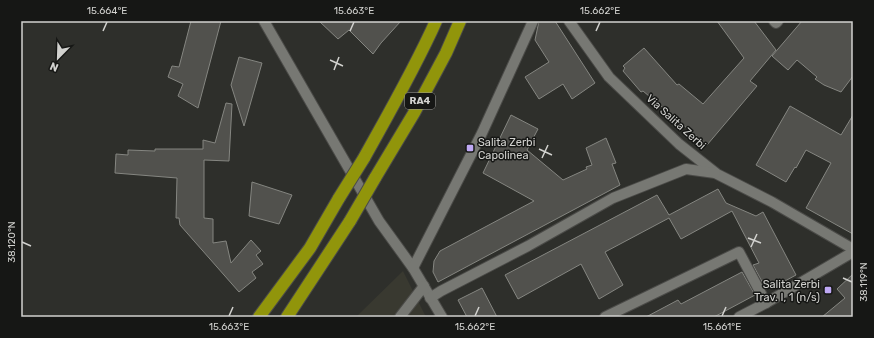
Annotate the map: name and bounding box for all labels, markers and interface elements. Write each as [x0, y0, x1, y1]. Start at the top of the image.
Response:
text: 15.664°E [87, 5, 127, 17]
text: 15.663°E [334, 5, 374, 17]
text: 15.662°E [580, 5, 620, 17]
north arrow [38, 38, 78, 78]
text: N [48, 59, 60, 74]
street label: Via Salita Zerbi [643, 92, 709, 152]
road number: RA4 [405, 93, 435, 109]
place label: Salita Zerbi Capolinea [478, 136, 535, 162]
marker: Salita Zerbi Capolinea [465, 143, 475, 153]
text: 38.120°N [6, 221, 18, 263]
text: 38.119°N [858, 262, 870, 302]
place label: Salita Zerbi Trav. I, 1 (n/s) [754, 278, 820, 304]
marker: Salita Zerbi Trav. I, 1 (n/s) [823, 285, 833, 295]
text: 15.663°E [209, 321, 249, 333]
text: 15.662°E [455, 321, 495, 333]
text: 15.661°E [703, 321, 741, 333]

